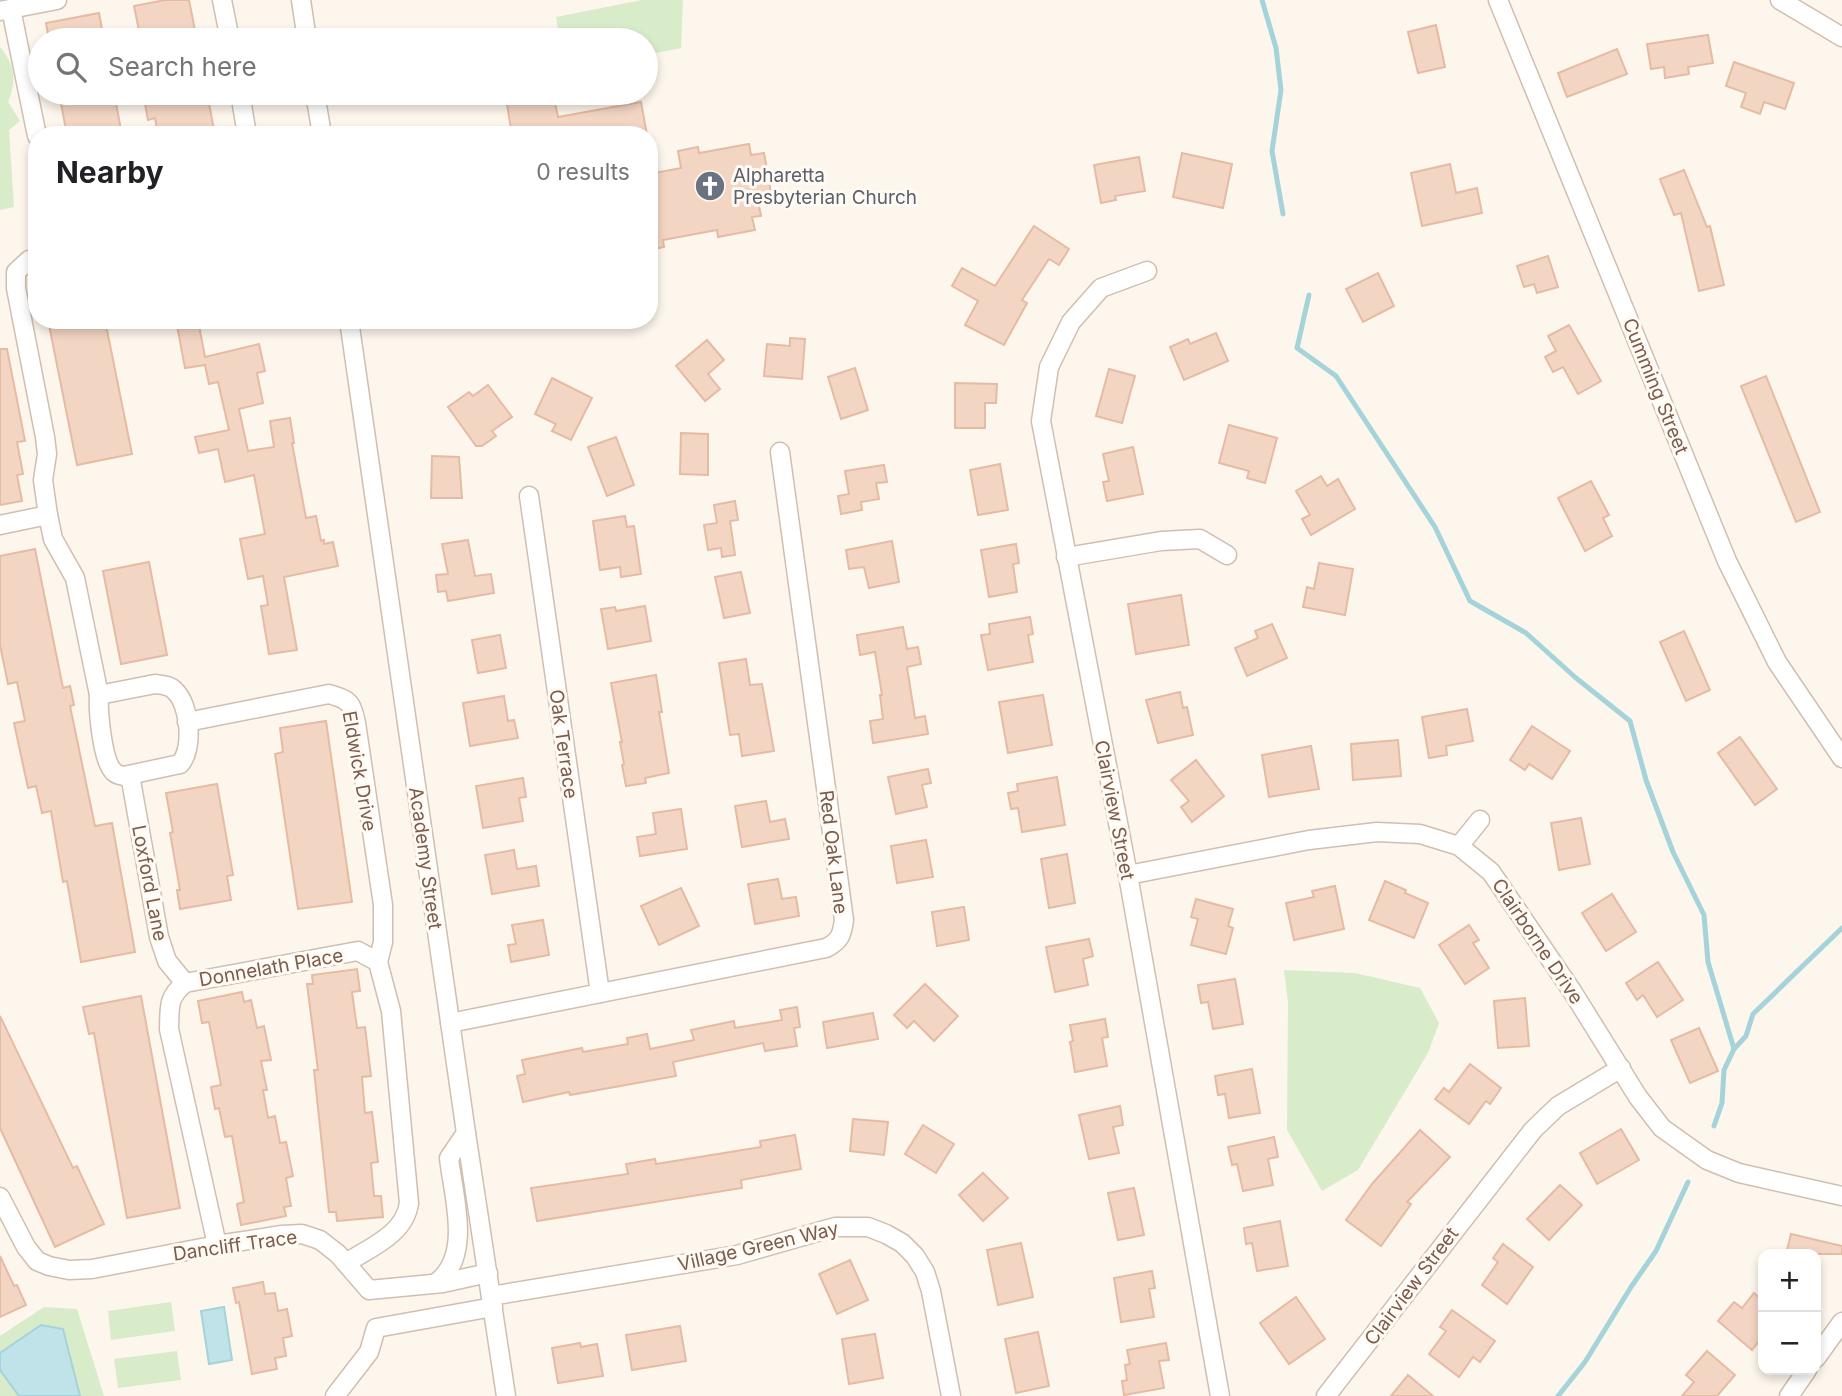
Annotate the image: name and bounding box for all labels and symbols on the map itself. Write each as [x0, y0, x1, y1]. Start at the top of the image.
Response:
place label: Alpharetta Presbyterian Church [733, 164, 917, 209]
church icon: Alpharetta Presbyterian Church [693, 169, 727, 203]
street label: Cumming Street [1618, 315, 1693, 458]
street label: Oak Terrace [544, 688, 583, 800]
street label: Eldwick Drive [338, 709, 381, 833]
street label: Clairview Street [1090, 738, 1139, 882]
street label: Academy Street [404, 785, 447, 931]
street label: Red Oak Lane [814, 789, 853, 915]
street label: Loxford Lane [127, 823, 172, 943]
street label: Clairborne Drive [1487, 874, 1588, 1008]
street label: Donnelath Place [197, 943, 345, 991]
street label: Village Green Way [676, 1217, 841, 1276]
street label: Clairview Street [1360, 1223, 1463, 1350]
street label: Dancliff Trace [171, 1225, 299, 1266]

